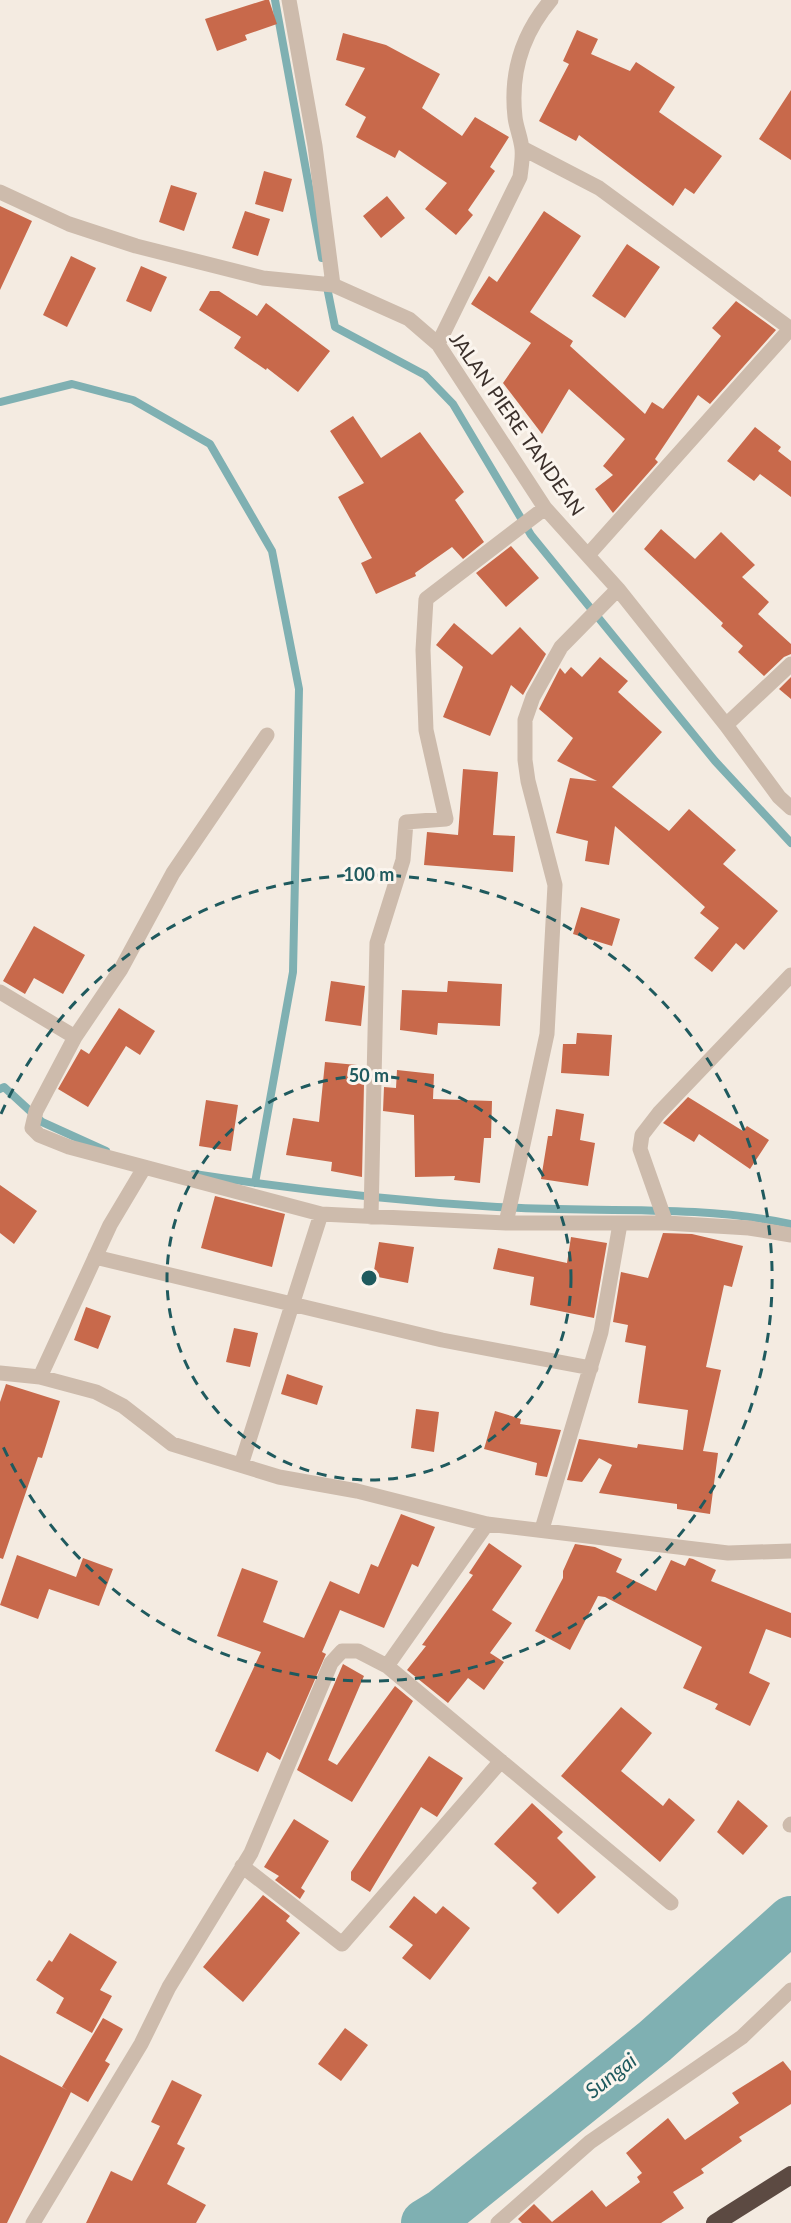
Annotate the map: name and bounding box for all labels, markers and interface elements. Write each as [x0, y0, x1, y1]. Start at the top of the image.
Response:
street label: JALAN PIERE TANDEAN [445, 327, 590, 520]
text: 100 m [344, 863, 394, 885]
text: 50 m [349, 1064, 389, 1086]
centre of rings [359, 1268, 379, 1288]
water label: Sungai [579, 2047, 641, 2103]

